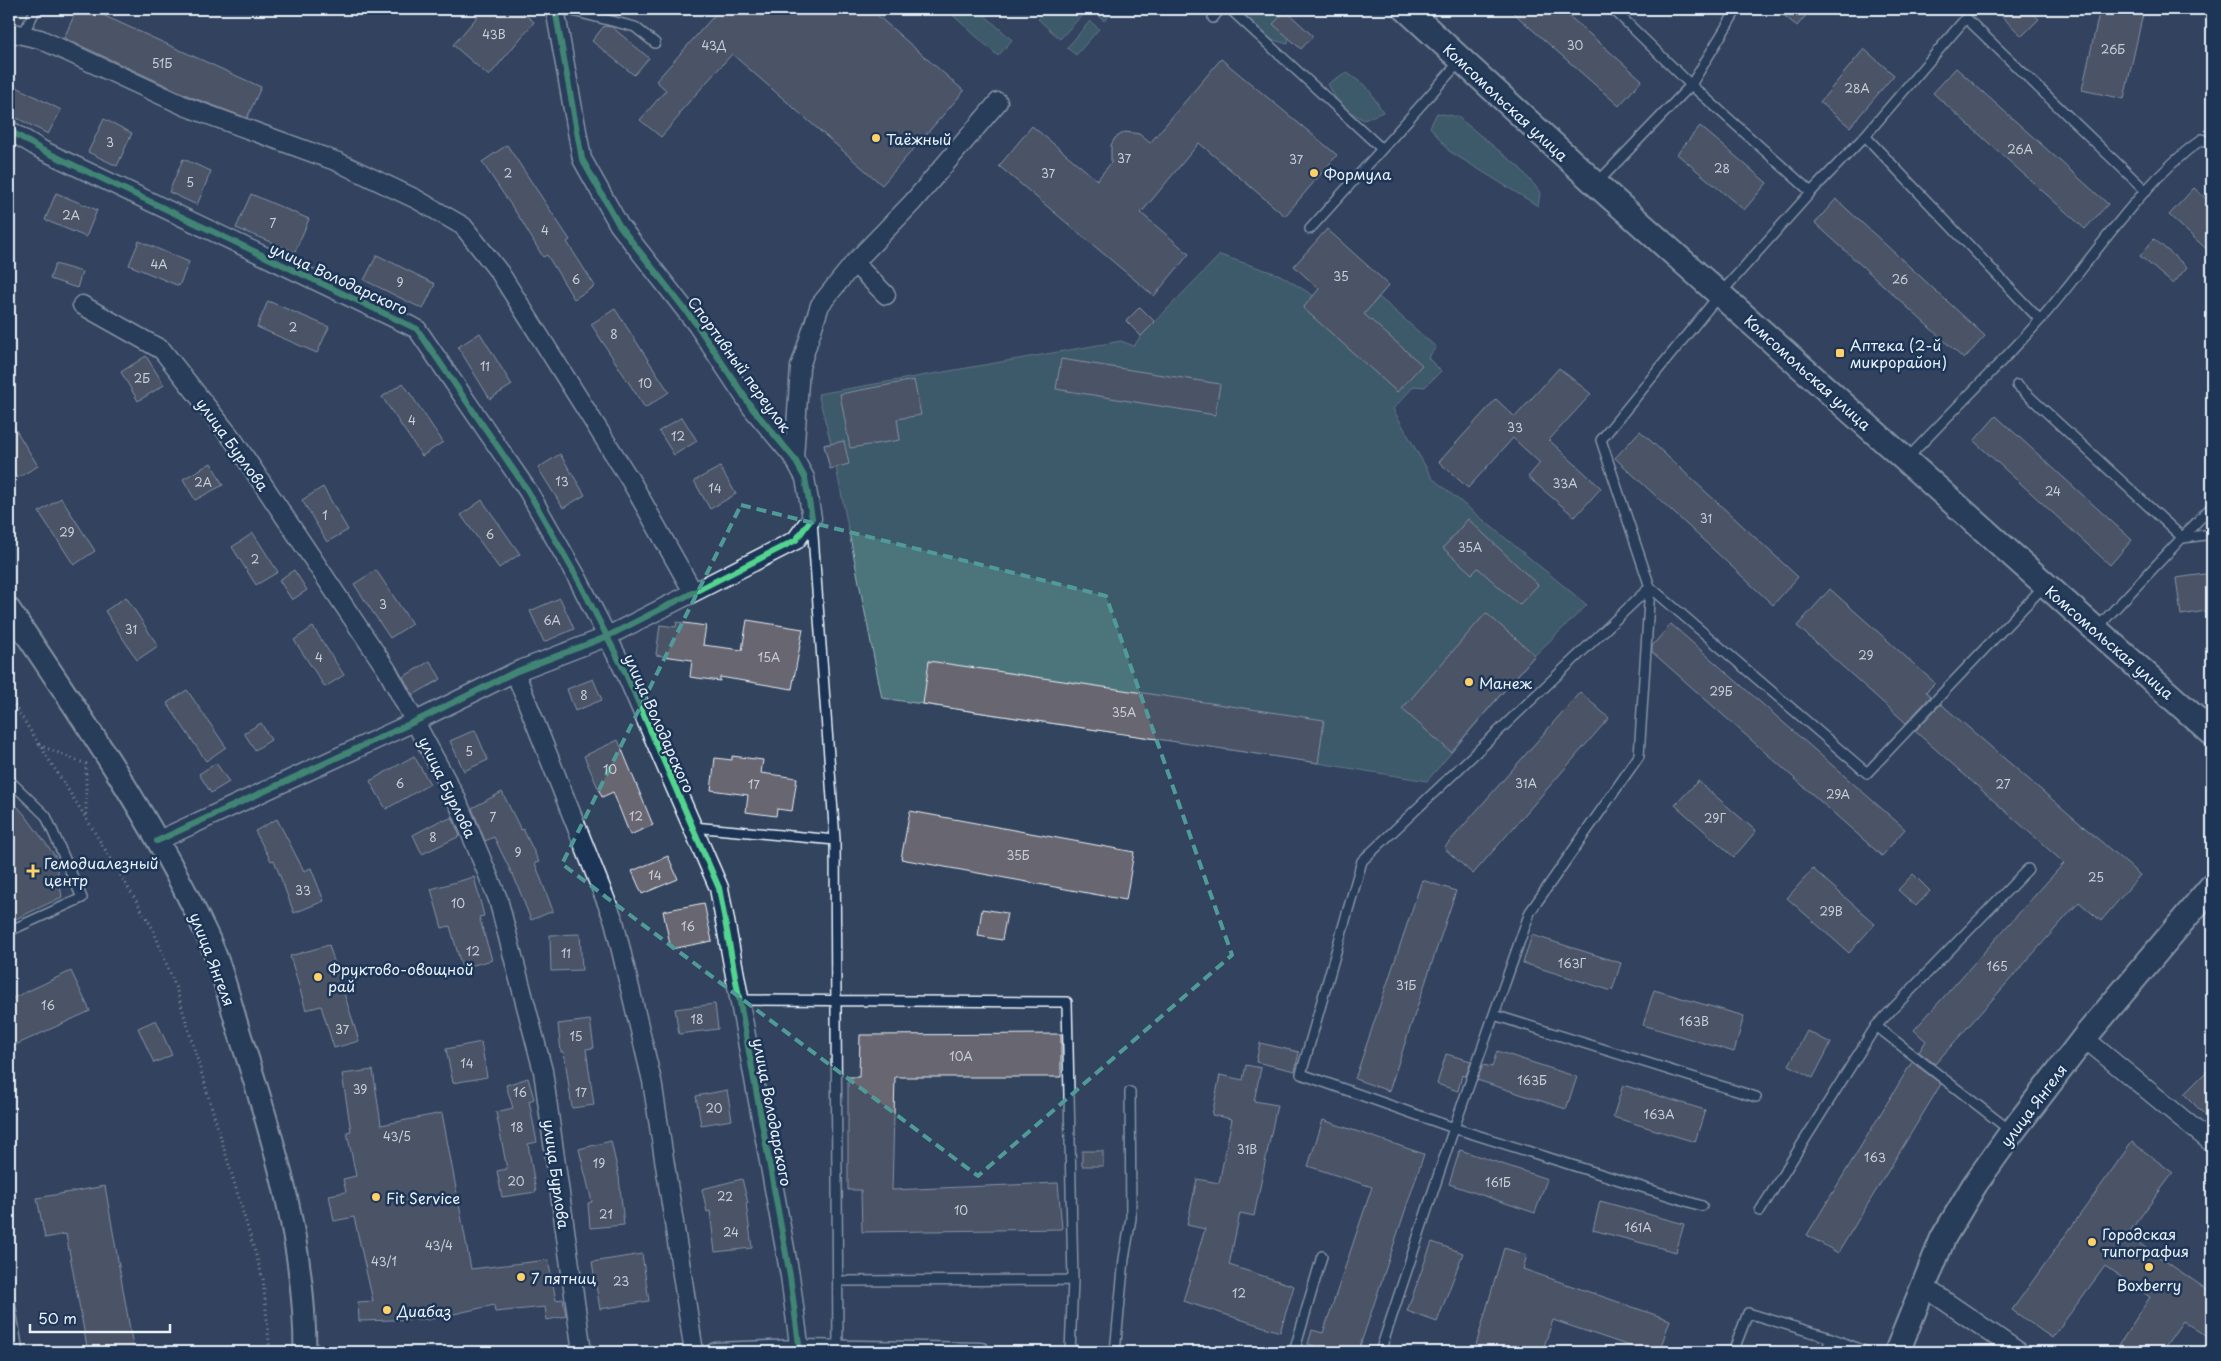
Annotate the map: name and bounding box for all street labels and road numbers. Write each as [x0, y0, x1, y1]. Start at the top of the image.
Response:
street label: Комсомольская улица [1438, 38, 1574, 167]
street label: улица Володарского [266, 236, 412, 320]
street label: Спортивный переулок [683, 291, 797, 437]
street label: Комсомольская улица [1740, 309, 1877, 436]
street label: улица Бурлова [191, 393, 275, 496]
street label: Комсомольская улица [2041, 580, 2180, 705]
street label: улица Володарского [619, 650, 701, 796]
street label: улица Бурлова [413, 732, 483, 842]
street label: улица Янгеля [185, 909, 241, 1009]
street label: улица Володарского [747, 1036, 799, 1188]
street label: улица Янгеля [1994, 1059, 2072, 1151]
street label: улица Бурлова [538, 1118, 576, 1231]

